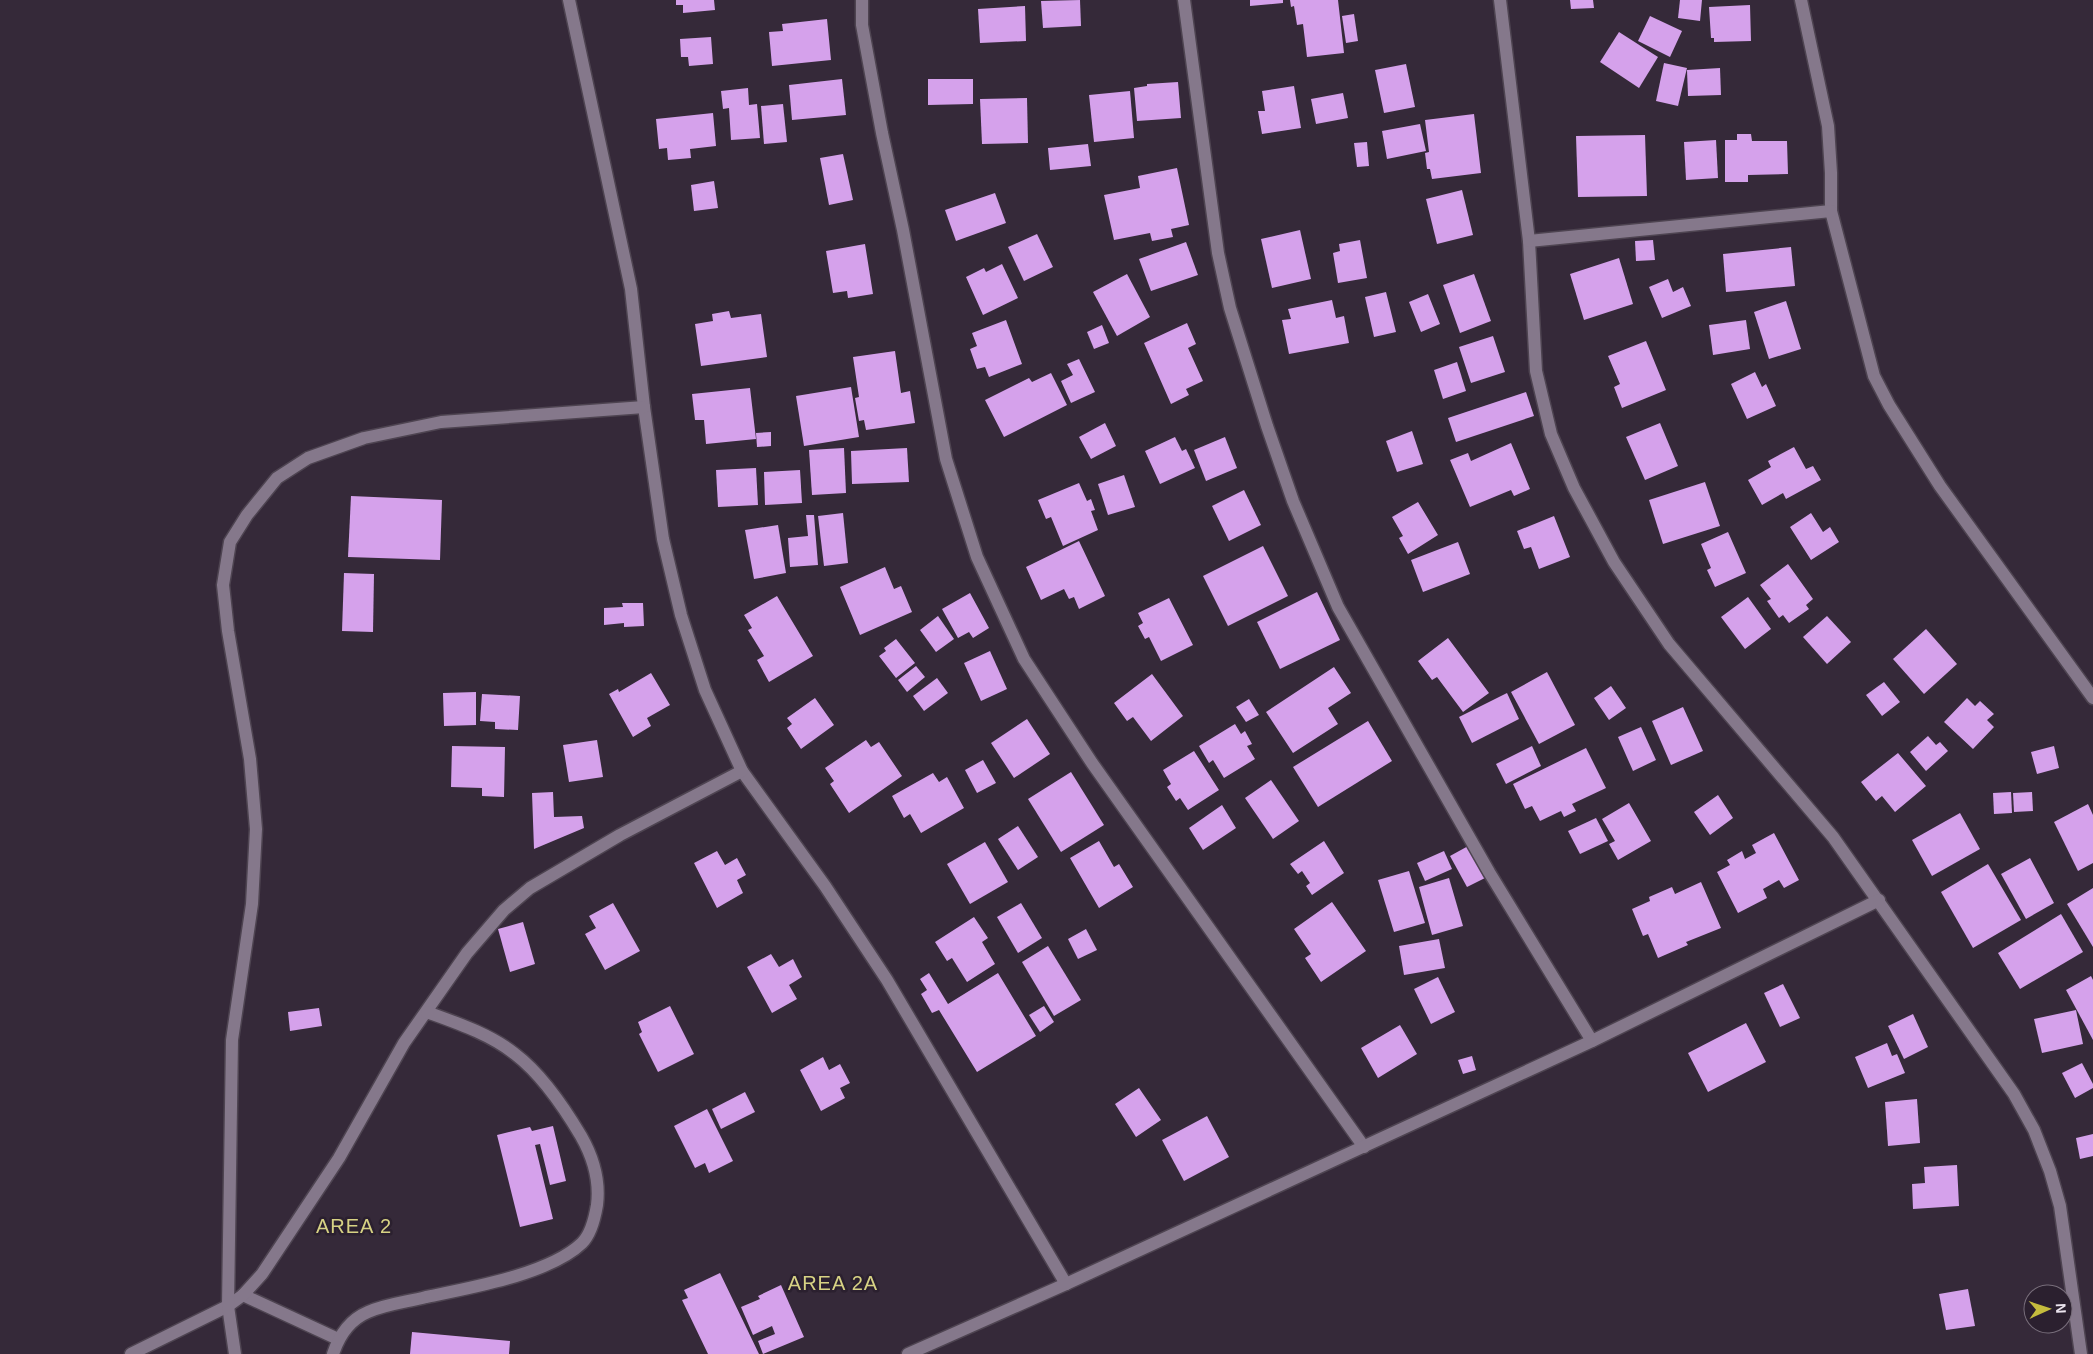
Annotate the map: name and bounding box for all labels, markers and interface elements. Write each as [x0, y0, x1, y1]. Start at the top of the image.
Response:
district label: AREA 2 [316, 1215, 392, 1237]
district label: AREA 2A [788, 1272, 878, 1294]
north arrow [2023, 1284, 2073, 1334]
text: N [2053, 1303, 2069, 1314]

